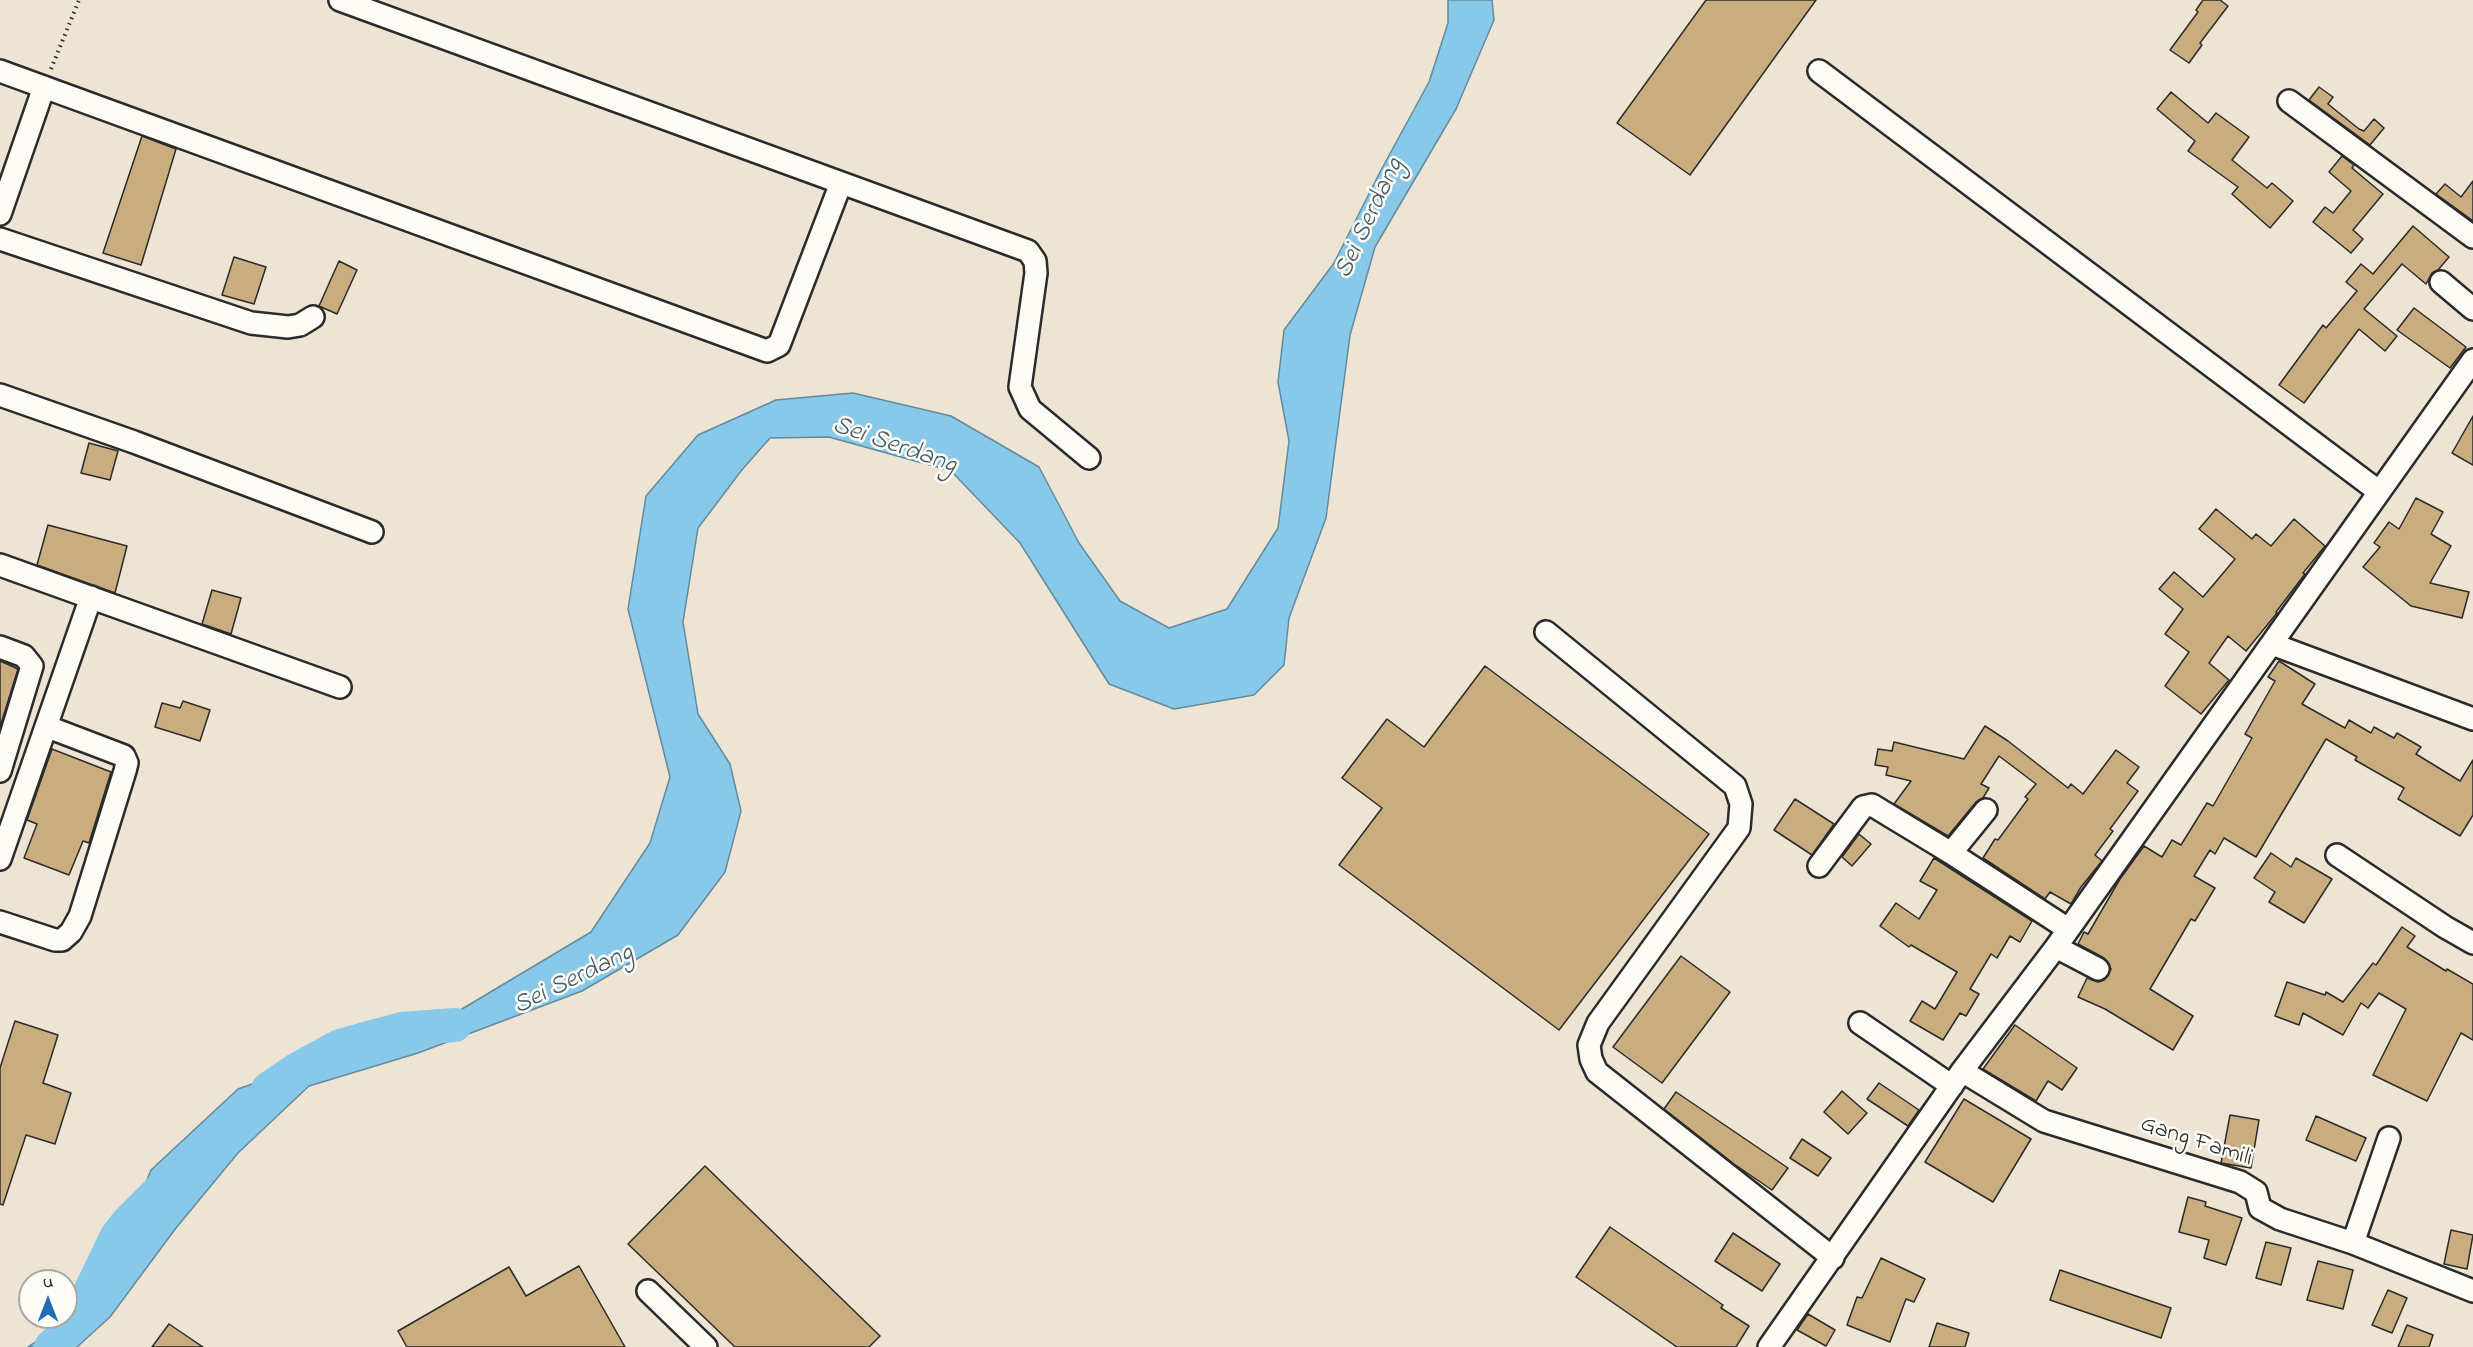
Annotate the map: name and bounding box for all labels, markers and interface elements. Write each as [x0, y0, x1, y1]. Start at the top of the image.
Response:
water label: Sei Serdang [1330, 154, 1412, 284]
water label: Sei Serdang [828, 411, 960, 483]
water label: Sei Serdang [509, 939, 639, 1023]
street label: Gang Famili [2136, 1111, 2256, 1175]
north arrow [18, 1269, 78, 1329]
text: U [43, 1271, 53, 1295]

